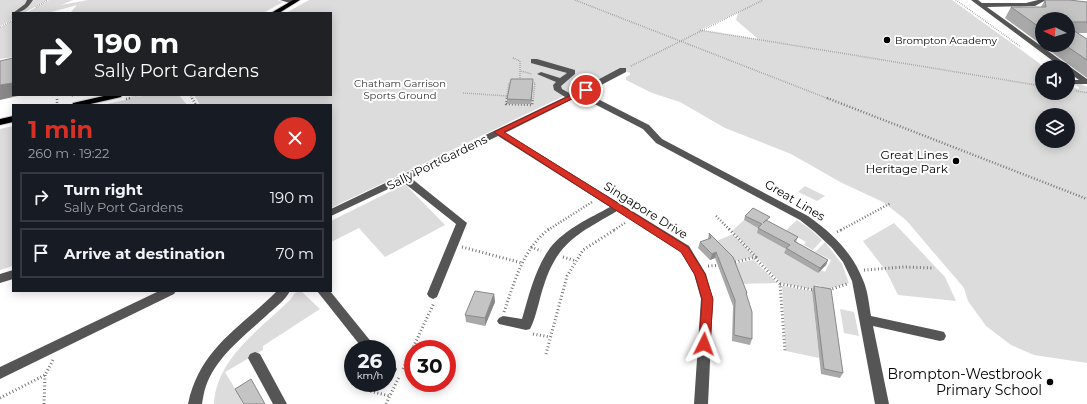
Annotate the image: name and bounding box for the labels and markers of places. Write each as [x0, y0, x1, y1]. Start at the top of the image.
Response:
place label: Brompton Academy [895, 34, 997, 47]
marker: Brompton Academy [882, 35, 892, 45]
pin [569, 73, 603, 107]
place label: Great Lines Heritage Park [865, 147, 949, 176]
marker: Great Lines Heritage Park [951, 156, 961, 166]
place label: Brompton-Westbrook Primary School [888, 365, 1043, 399]
marker: Brompton-Westbrook Primary School [1045, 377, 1055, 387]

